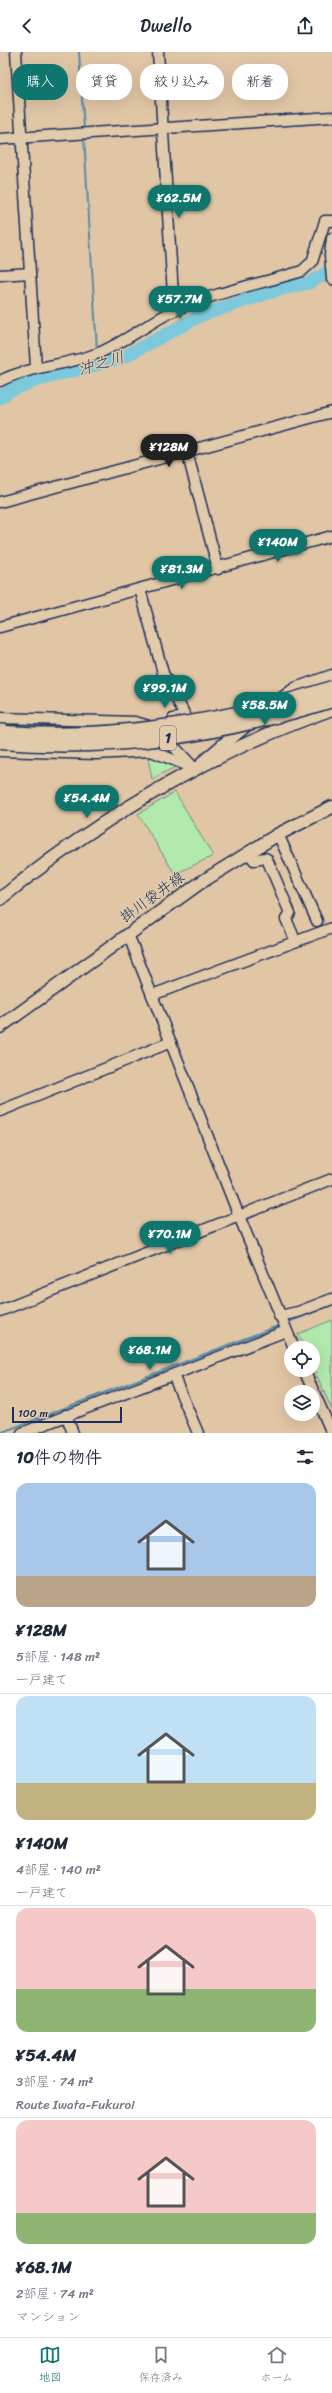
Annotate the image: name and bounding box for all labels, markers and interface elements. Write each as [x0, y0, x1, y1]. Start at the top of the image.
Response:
text: Dwello [140, 10, 192, 42]
icon: back [16, 15, 38, 37]
icon: share [294, 15, 316, 37]
chip: 購入 [12, 64, 68, 100]
chip: 賃貸 [76, 64, 132, 100]
chip: 絞り込み [140, 64, 224, 100]
chip: 新着 [232, 64, 288, 100]
pin: ¥62.5M [146, 185, 212, 219]
text: ¥62.5M [157, 186, 201, 209]
pin: ¥57.7M [147, 286, 213, 320]
text: ¥57.7M [158, 287, 202, 310]
water label: 沖之川 [74, 342, 128, 384]
pin: ¥128M [141, 434, 197, 468]
text: ¥128M [150, 435, 188, 458]
pin: ¥140M [250, 529, 306, 563]
text: ¥140M [258, 530, 298, 553]
pin: ¥81.3M [149, 556, 215, 590]
text: ¥81.3M [161, 557, 203, 580]
pin: ¥99.1M [132, 675, 198, 709]
text: ¥99.1M [143, 676, 187, 699]
pin: ¥58.5M [232, 692, 298, 726]
text: ¥58.5M [242, 693, 288, 716]
road number: 1 [160, 726, 176, 750]
pin: ¥54.4M [54, 785, 120, 819]
text: ¥54.4M [64, 786, 110, 809]
street label: 掛川袋井線 [114, 864, 190, 930]
pin: ¥70.1M [137, 1221, 203, 1255]
text: ¥70.1M [149, 1222, 191, 1245]
pin: ¥68.1M [117, 1337, 183, 1371]
text: ¥68.1M [129, 1338, 171, 1361]
map controls [284, 1341, 320, 1421]
button: locate [284, 1341, 320, 1377]
button: layers [284, 1385, 320, 1421]
text: 100 m [18, 1404, 48, 1423]
scale bar [12, 1405, 122, 1424]
text: 10件の物件 [16, 1442, 102, 1472]
icon: filters [294, 1446, 316, 1468]
icon: home [130, 1509, 202, 1581]
text: ¥128M [16, 1615, 67, 1645]
text: 5部屋 · 148 m² [16, 1645, 100, 1668]
text: 一戸建て [16, 1668, 68, 1691]
icon: home [130, 1722, 202, 1794]
text: ¥140M [16, 1828, 68, 1858]
text: 4部屋 · 140 m² [16, 1858, 101, 1881]
text: 一戸建て [16, 1881, 68, 1904]
icon: home [130, 1934, 202, 2006]
text: ¥54.4M [16, 2040, 76, 2070]
text: 3部屋 · 74 m² [16, 2070, 93, 2093]
text: Route Iwata-Fukuroi [16, 2093, 135, 2116]
icon: home [130, 2146, 202, 2218]
text: ¥68.1M [16, 2252, 72, 2282]
text: 2部屋 · 74 m² [16, 2282, 94, 2305]
text: マンション [16, 2305, 80, 2328]
tab: 地図 [39, 2344, 61, 2387]
tab: 保存済み [139, 2344, 183, 2387]
tab: ホーム [261, 2344, 293, 2387]

